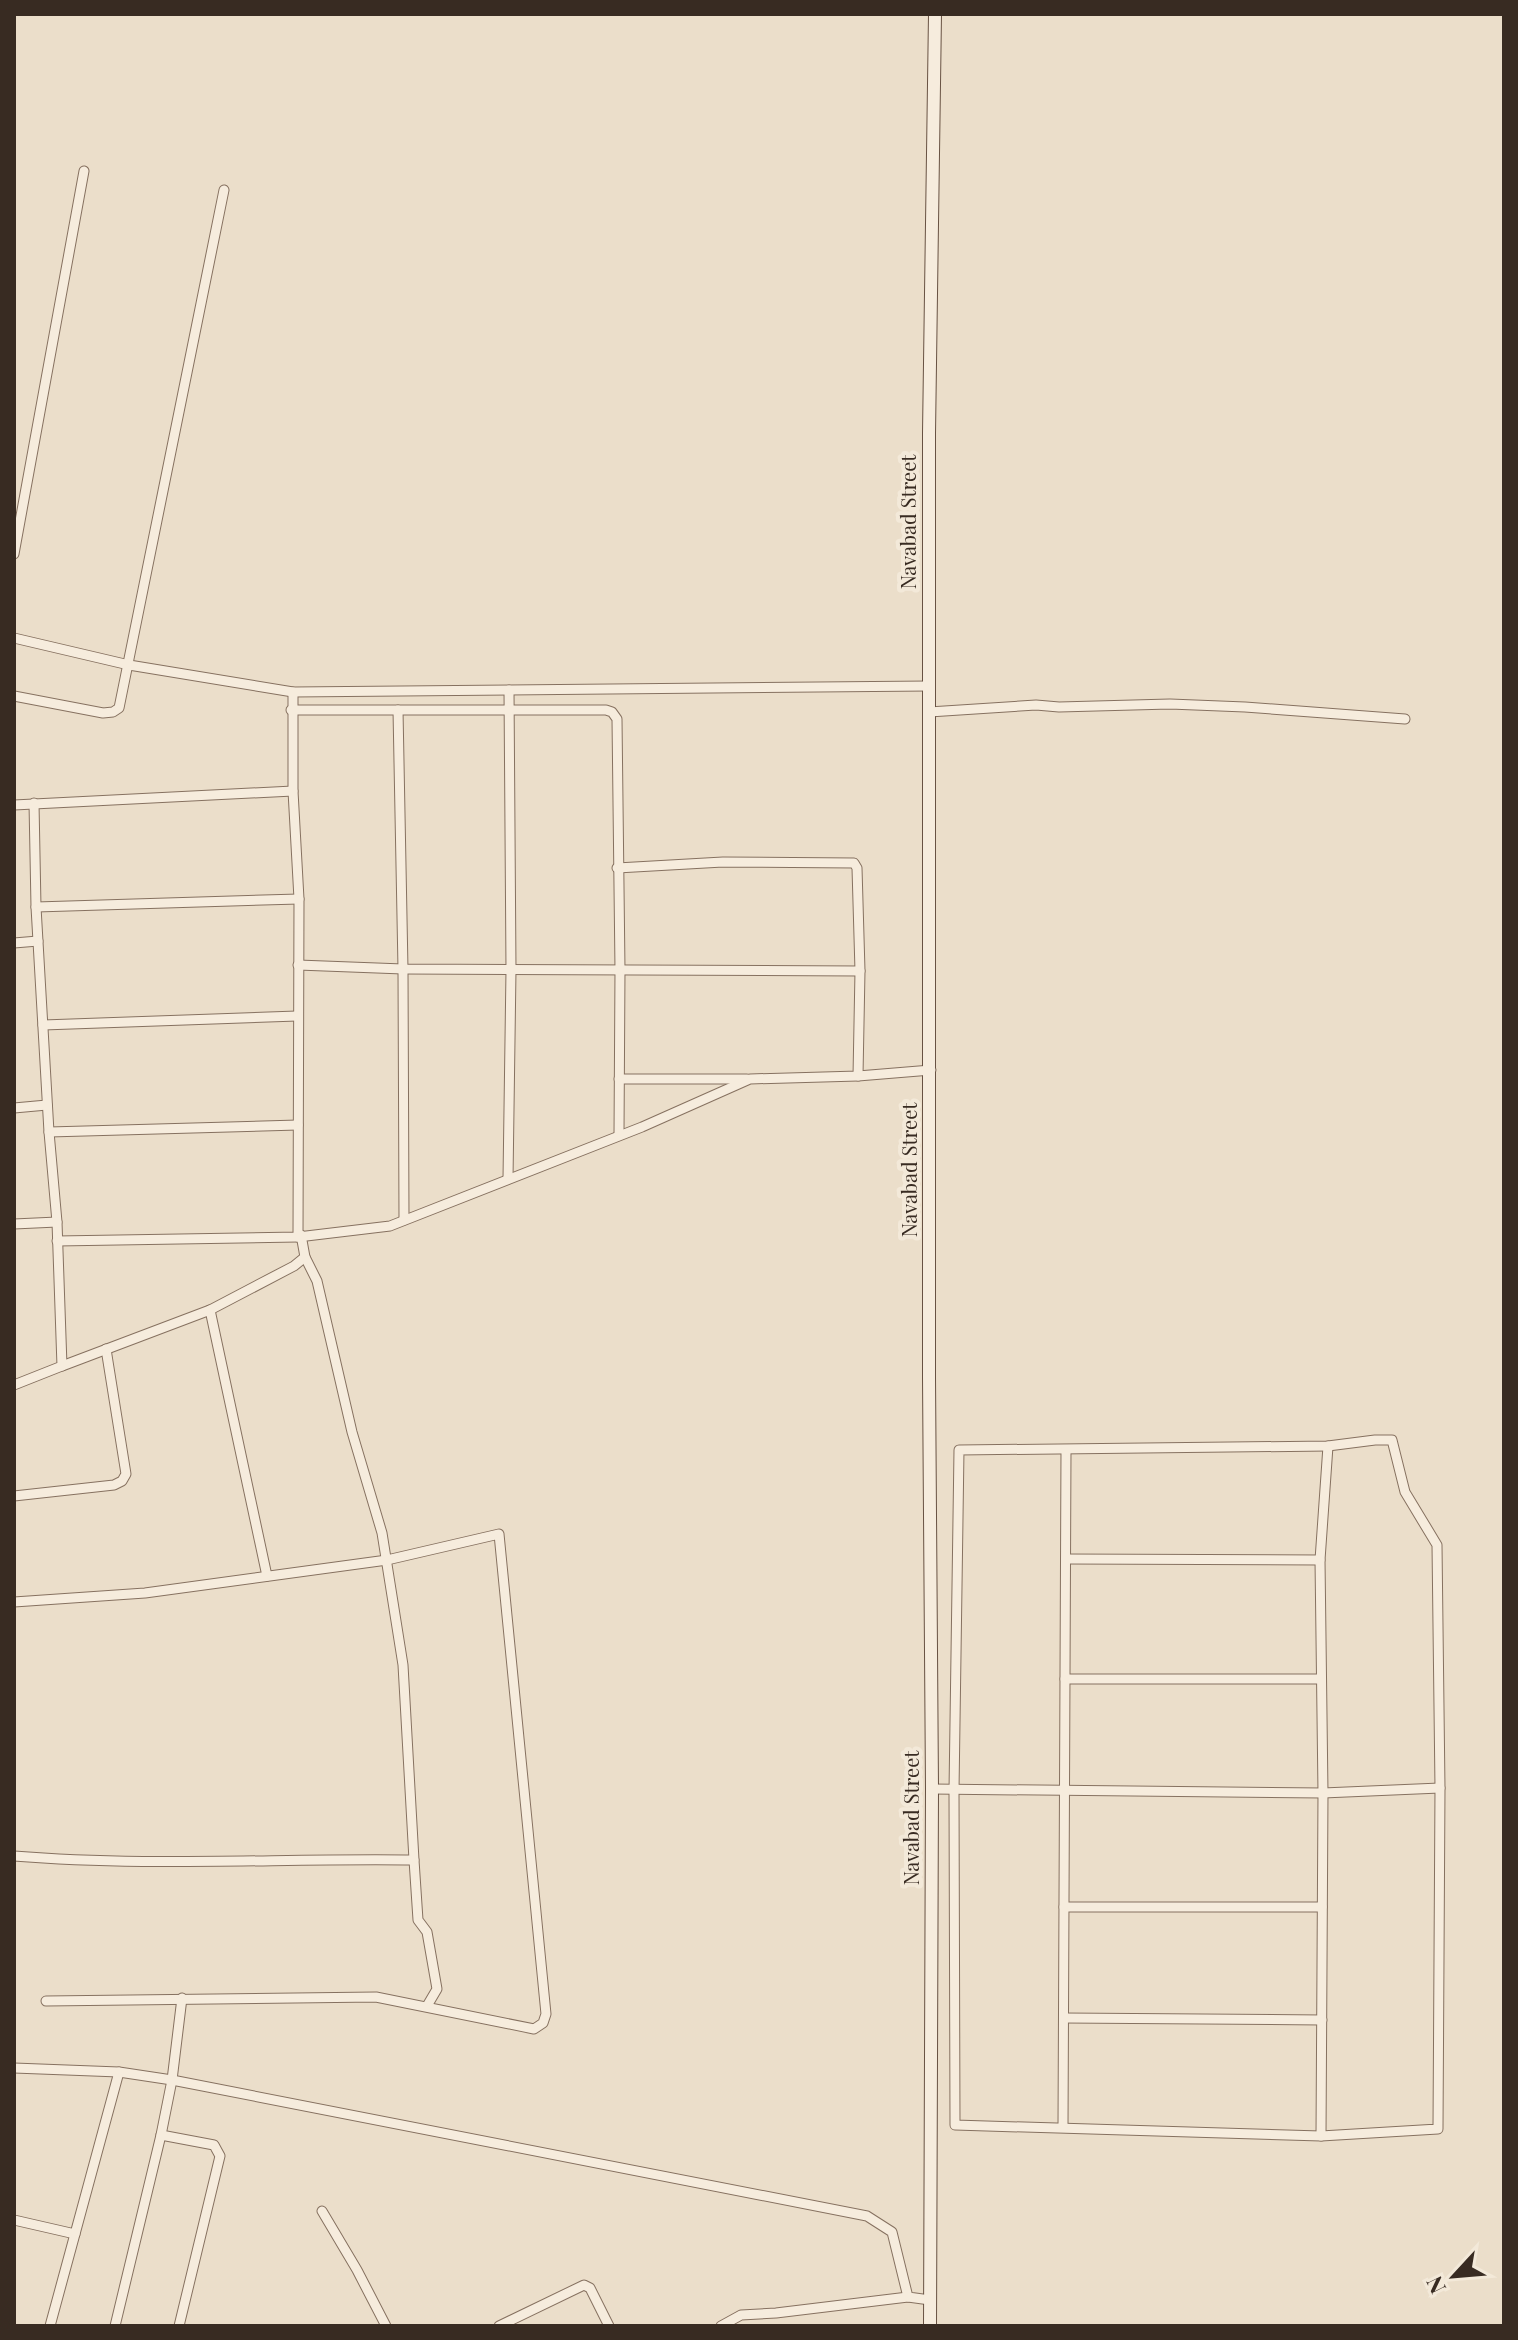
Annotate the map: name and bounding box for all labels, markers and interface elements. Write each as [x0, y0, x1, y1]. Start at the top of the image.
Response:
street label: Navabad Street [894, 454, 921, 589]
street label: Navabad Street [895, 1102, 922, 1237]
street label: Navabad Street [897, 1750, 924, 1885]
north arrow [1414, 2236, 1494, 2316]
text: N [1418, 2271, 1452, 2299]

